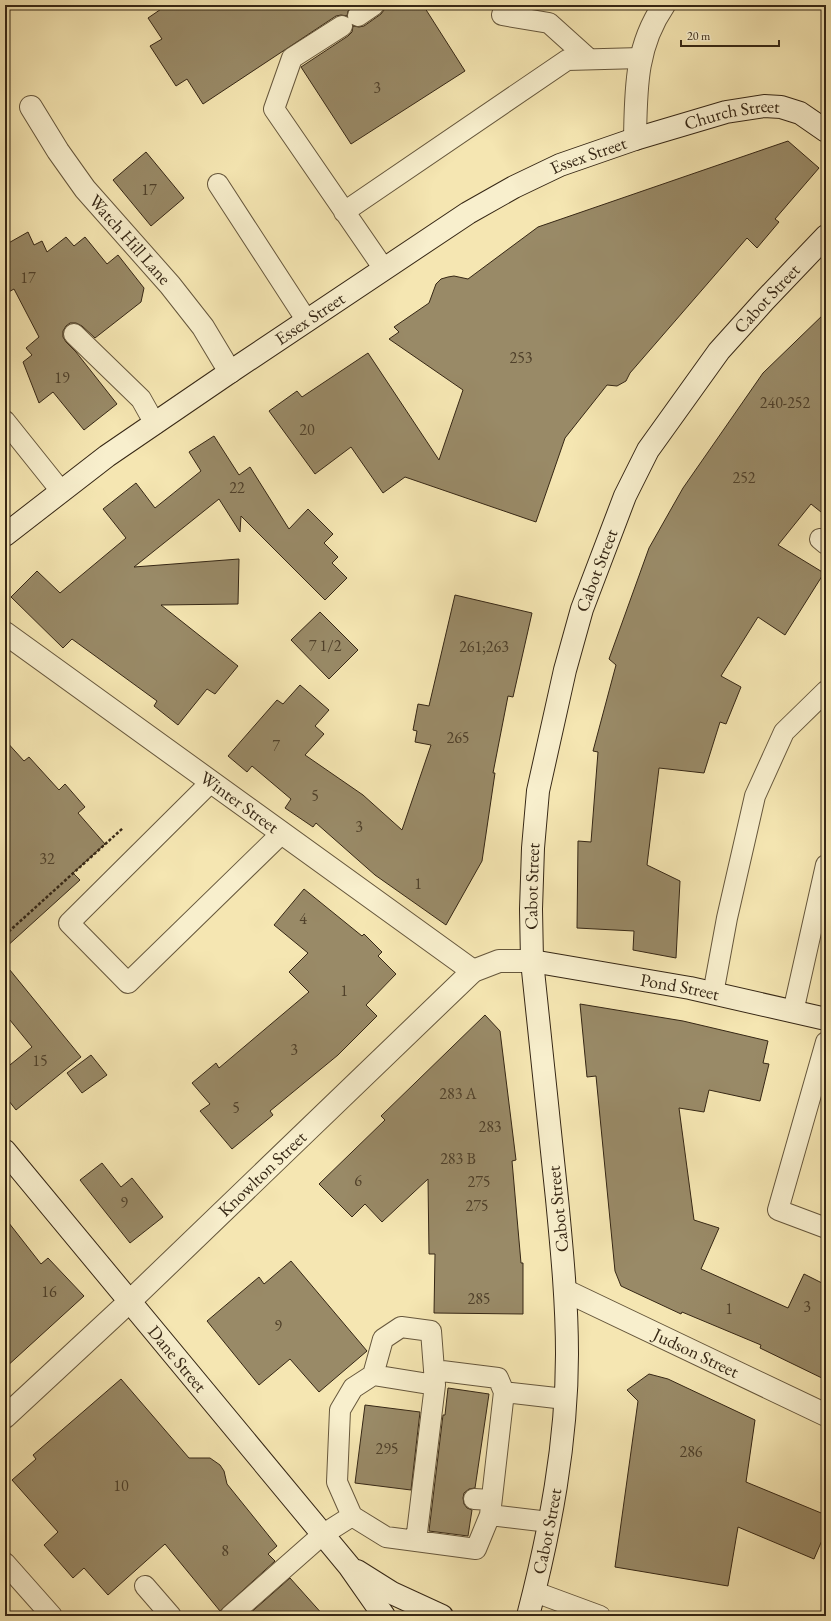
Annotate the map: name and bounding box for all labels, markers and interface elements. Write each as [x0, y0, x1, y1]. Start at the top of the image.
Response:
scale bar [681, 22, 779, 48]
text: 20 m [687, 28, 711, 44]
house number: 3 [373, 77, 381, 98]
street label: Church Street [681, 94, 781, 135]
street label: Essex Street [546, 131, 630, 179]
house number: 17 [141, 179, 157, 200]
street label: Watch Hill Lane [84, 189, 176, 289]
street label: Cabot Street [728, 258, 805, 338]
house number: 17 [20, 267, 36, 288]
street label: Essex Street [270, 286, 349, 350]
house number: 253 [509, 347, 533, 368]
house number: 19 [54, 367, 70, 388]
house number: 240-252 [760, 392, 811, 413]
house number: 20 [299, 419, 315, 440]
house number: 252 [732, 467, 756, 488]
house number: 22 [229, 477, 245, 498]
street label: Cabot Street [570, 525, 623, 615]
house number: 7 1/2 [309, 635, 342, 656]
house number: 261;263 [459, 636, 509, 657]
house number: 265 [446, 727, 470, 748]
house number: 7 [272, 735, 280, 756]
street label: Winter Street [196, 766, 284, 838]
house number: 5 [311, 785, 319, 806]
house number: 3 [355, 816, 363, 837]
street label: Cabot Street [519, 841, 544, 930]
house number: 32 [39, 848, 55, 869]
house number: 1 [414, 873, 422, 894]
house number: 4 [299, 908, 307, 929]
street label: Pond Street [639, 968, 722, 1005]
house number: 1 [340, 980, 348, 1001]
house number: 3 [290, 1039, 298, 1060]
house number: 15 [32, 1050, 48, 1071]
house number: 283 A [439, 1083, 478, 1104]
house number: 5 [232, 1097, 240, 1118]
house number: 283 [478, 1116, 502, 1137]
street label: Knowlton Street [213, 1125, 311, 1221]
house number: 283 B [440, 1148, 476, 1169]
street label: Cabot Street [541, 1164, 573, 1253]
house number: 6 [354, 1170, 362, 1191]
house number: 275 [467, 1171, 491, 1192]
house number: 9 [120, 1192, 128, 1213]
house number: 275 [465, 1195, 489, 1216]
house number: 16 [41, 1281, 57, 1302]
house number: 285 [467, 1288, 491, 1309]
house number: 3 [803, 1296, 811, 1317]
house number: 1 [725, 1298, 733, 1319]
house number: 9 [274, 1315, 282, 1336]
street label: Dane Street [143, 1320, 212, 1397]
street label: Judson Street [648, 1321, 743, 1383]
house number: 295 [375, 1438, 399, 1459]
house number: 286 [679, 1441, 703, 1462]
house number: 10 [113, 1475, 129, 1496]
street label: Cabot Street [527, 1486, 566, 1576]
house number: 8 [221, 1540, 229, 1561]

